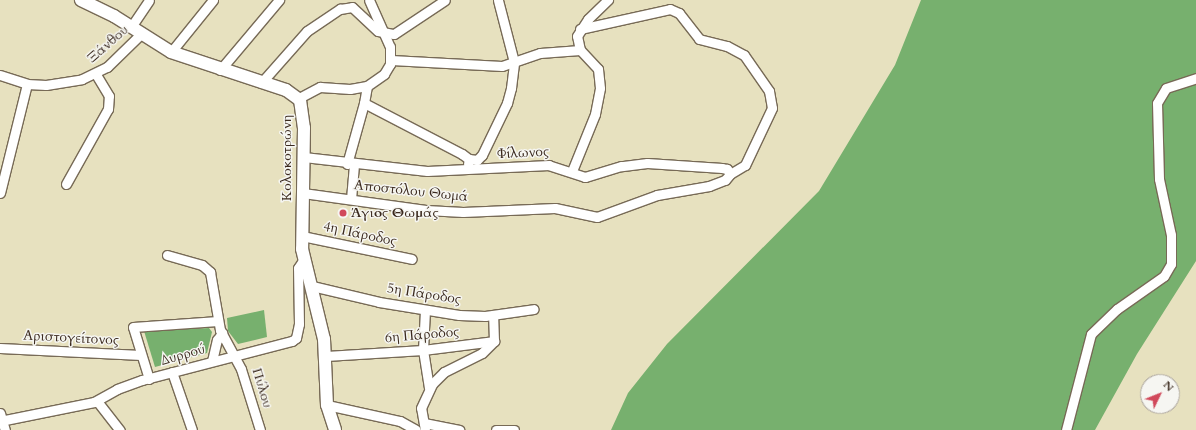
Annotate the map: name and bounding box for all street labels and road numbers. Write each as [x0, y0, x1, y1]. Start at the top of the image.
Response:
street label: Ξάνθου [84, 22, 132, 66]
street label: Κολοκοτρώνη [279, 115, 295, 201]
street label: Φίλωνος [497, 143, 549, 163]
street label: Αποστόλου Θωμά [353, 177, 469, 205]
street label: 4η Πάροδος [322, 218, 398, 250]
street label: 5η Πάροδος [386, 280, 462, 308]
street label: 6η Πάροδος [384, 323, 460, 347]
street label: Αριστογείτονος [23, 327, 119, 349]
street label: Δυρρού [159, 341, 207, 369]
street label: Πύλου [248, 366, 276, 410]

